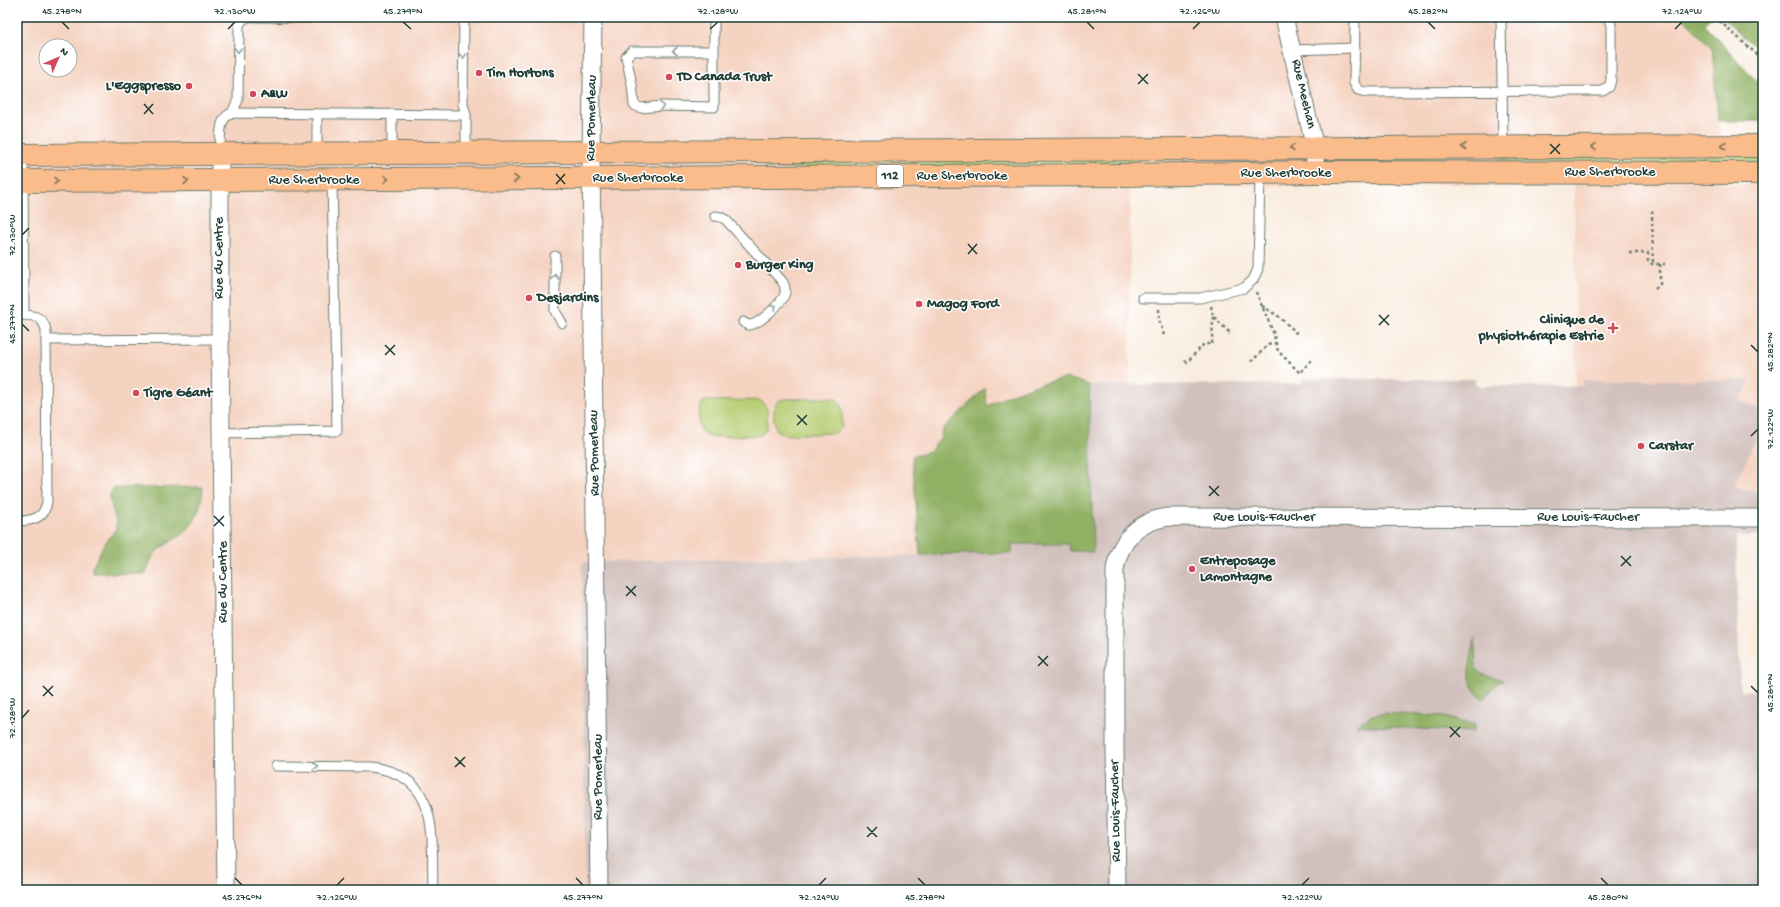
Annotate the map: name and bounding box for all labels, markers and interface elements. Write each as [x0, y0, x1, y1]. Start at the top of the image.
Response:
text: 45.278°N [42, 6, 82, 18]
text: 72.130°W [213, 6, 256, 18]
text: 45.279°N [383, 6, 423, 18]
text: 72.128°W [697, 6, 739, 18]
text: 45.281°N [1068, 6, 1107, 18]
text: 72.126°W [1179, 6, 1221, 18]
text: 45.282°N [1408, 6, 1448, 18]
text: 72.124°W [1661, 6, 1702, 18]
north arrow [38, 38, 78, 78]
text: N [57, 46, 70, 59]
one-way arrow [234, 47, 242, 53]
one-way arrow [672, 47, 678, 55]
one-way arrow [459, 53, 467, 59]
street label: Rue Meehan [1287, 58, 1319, 131]
place label: Tim Hortons [486, 65, 555, 82]
marker: Tim Hortons [474, 68, 484, 78]
place label: TD Canada Trust [676, 69, 773, 86]
marker: TD Canada Trust [664, 72, 674, 82]
street label: Rue Pomerleau [583, 74, 601, 161]
place label: L'Eggspresso [106, 78, 182, 95]
marker: L'Eggspresso [184, 81, 194, 91]
place label: A&W [260, 86, 288, 103]
marker: A&W [248, 89, 258, 99]
one-way arrow [659, 102, 665, 111]
one-way arrow [1721, 142, 1727, 150]
one-way arrow [1461, 143, 1467, 151]
one-way arrow [1591, 143, 1597, 151]
one-way arrow [1289, 144, 1295, 152]
street label: Rue Sherbrooke [1565, 164, 1656, 181]
road number: 112 [877, 165, 903, 187]
street label: Rue Sherbrooke [1241, 165, 1332, 182]
street label: Rue Sherbrooke [917, 168, 1008, 185]
street label: Rue Sherbrooke [593, 170, 684, 187]
street label: Rue Sherbrooke [269, 172, 360, 189]
one-way arrow [383, 175, 389, 184]
one-way arrow [513, 175, 519, 183]
one-way arrow [183, 176, 189, 185]
one-way arrow [53, 177, 59, 185]
text: 72.130°W [7, 214, 19, 257]
street label: Rue du Centre [211, 216, 228, 299]
place label: Burger King [745, 257, 814, 274]
marker: Burger King [733, 260, 743, 270]
one-way arrow [551, 274, 559, 280]
place label: Desjardins [535, 290, 599, 307]
marker: Desjardins [524, 293, 534, 303]
place label: Magog Ford [927, 296, 1000, 313]
marker: Magog Ford [914, 299, 924, 309]
text: 45.277°N [7, 304, 19, 344]
one-way arrow [769, 305, 777, 312]
place label: Clinique de physiothérapie Estrie [1478, 312, 1605, 345]
marker: Clinique de physiothérapie Estrie [1607, 322, 1619, 334]
text: 45.282°N [1765, 332, 1777, 372]
place label: Tigre Géant [143, 385, 213, 402]
marker: Tigre Géant [131, 388, 141, 398]
text: 72.122°W [1765, 408, 1777, 450]
street label: Rue Pomerleau [586, 409, 604, 496]
place label: Carstar [1648, 438, 1695, 455]
marker: Carstar [1636, 441, 1646, 451]
street label: Rue Louis-Faucher [1213, 509, 1316, 526]
street label: Rue Louis-Faucher [1537, 509, 1640, 526]
street label: Rue du Centre [215, 540, 232, 623]
place label: Entreposage Lamontagne [1200, 553, 1276, 586]
marker: Entreposage Lamontagne [1187, 564, 1197, 574]
text: 45.281°N [1765, 673, 1777, 712]
text: 72.128°W [7, 697, 19, 739]
street label: Rue Pomerleau [590, 733, 607, 820]
street label: Rue Louis-Faucher [1107, 759, 1125, 862]
one-way arrow [312, 762, 318, 770]
text: 45.276°N [222, 892, 262, 904]
text: 72.126°W [316, 892, 358, 904]
text: 45.277°N [563, 892, 603, 904]
text: 72.124°W [798, 892, 839, 904]
text: 45.278°N [905, 892, 945, 904]
text: 72.122°W [1281, 892, 1323, 904]
text: 45.280°N [1588, 892, 1629, 904]

